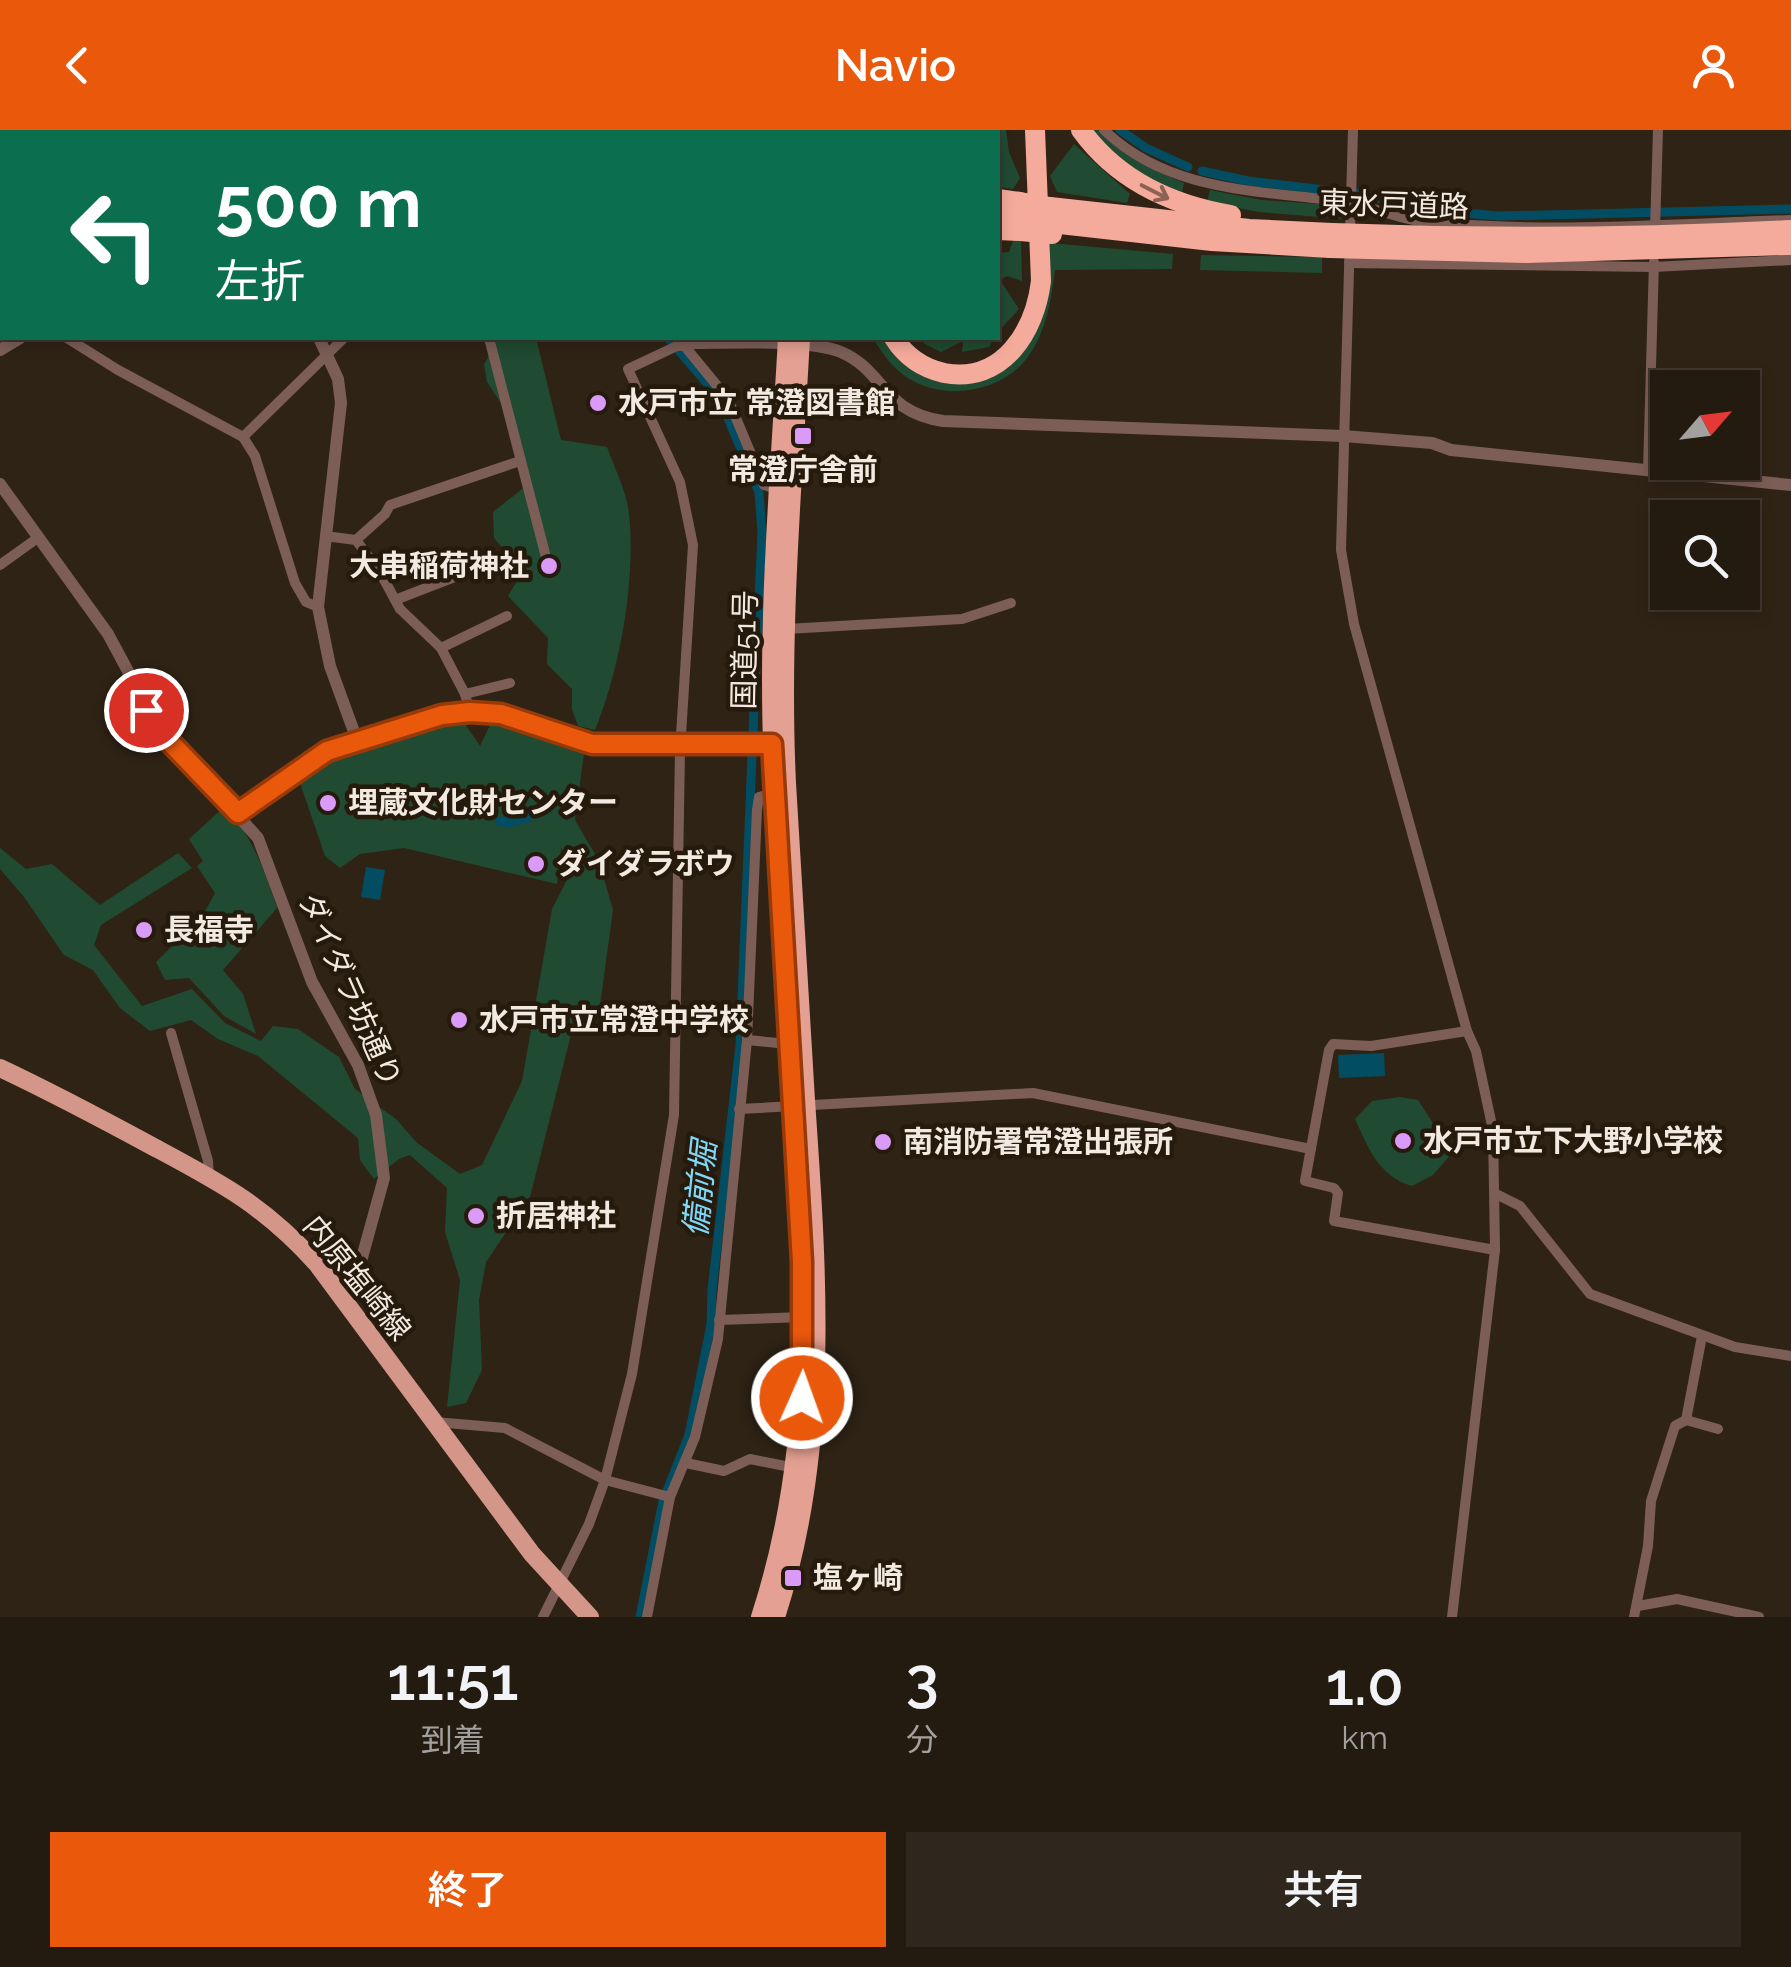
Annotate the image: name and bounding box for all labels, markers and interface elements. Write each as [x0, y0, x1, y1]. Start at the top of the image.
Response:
icon: back [50, 38, 105, 93]
icon: person [1686, 38, 1741, 93]
text: Navio [835, 39, 956, 92]
text: 500 m [215, 161, 422, 243]
icon: left [50, 170, 180, 300]
one-way arrow [1139, 183, 1169, 202]
street label: 東水戸道路 [1318, 184, 1470, 225]
text: 左折 [215, 255, 305, 308]
north arrow [1650, 370, 1760, 480]
map controls [1650, 370, 1760, 610]
place label: 水戸市立 常澄図書館 [618, 385, 895, 420]
marker: 水戸市立 常澄図書館 [587, 392, 609, 414]
marker: 常澄庁舎前 [792, 425, 814, 447]
place label: 常澄庁舎前 [728, 452, 878, 487]
button: search [1650, 500, 1760, 610]
place label: 大串稲荷神社 [349, 548, 529, 583]
marker: 大串稲荷神社 [538, 555, 560, 577]
street label: 国道51号 [726, 590, 763, 710]
pin [104, 668, 189, 753]
icon: arrive [119, 683, 174, 738]
place label: 埋蔵文化財センター [348, 785, 618, 820]
marker: 埋蔵文化財センター [317, 792, 339, 814]
place label: ダイダラボウ [556, 846, 735, 881]
marker: ダイダラボウ [525, 853, 547, 875]
street label: ダイダラ坊通り [292, 887, 409, 1092]
place label: 長福寺 [164, 912, 254, 947]
marker: 長福寺 [133, 919, 155, 941]
place label: 水戸市立常澄中学校 [479, 1002, 749, 1037]
marker: 水戸市立常澄中学校 [448, 1009, 470, 1031]
place label: 水戸市立下大野小学校 [1423, 1123, 1723, 1158]
place label: 南消防署常澄出張所 [903, 1124, 1173, 1159]
marker: 水戸市立下大野小学校 [1392, 1130, 1414, 1152]
marker: 南消防署常澄出張所 [872, 1131, 894, 1153]
water label: 備前堀 [676, 1134, 723, 1239]
place label: 折居神社 [496, 1198, 616, 1233]
marker: 折居神社 [465, 1205, 487, 1227]
street label: 内原塩崎線 [297, 1208, 418, 1347]
position arrow [750, 1346, 854, 1450]
place label: 塩ヶ崎 [813, 1560, 903, 1595]
marker: 塩ヶ崎 [782, 1567, 804, 1589]
text: 11:51 [387, 1644, 518, 1714]
text: 3 [906, 1644, 939, 1714]
text: 1.0 [1326, 1649, 1404, 1719]
text: km [1342, 1719, 1388, 1756]
text: 到着 [421, 1721, 485, 1758]
text: 分 [906, 1721, 938, 1758]
button: 終了 [50, 1832, 886, 1947]
button: 共有 [906, 1832, 1741, 1947]

